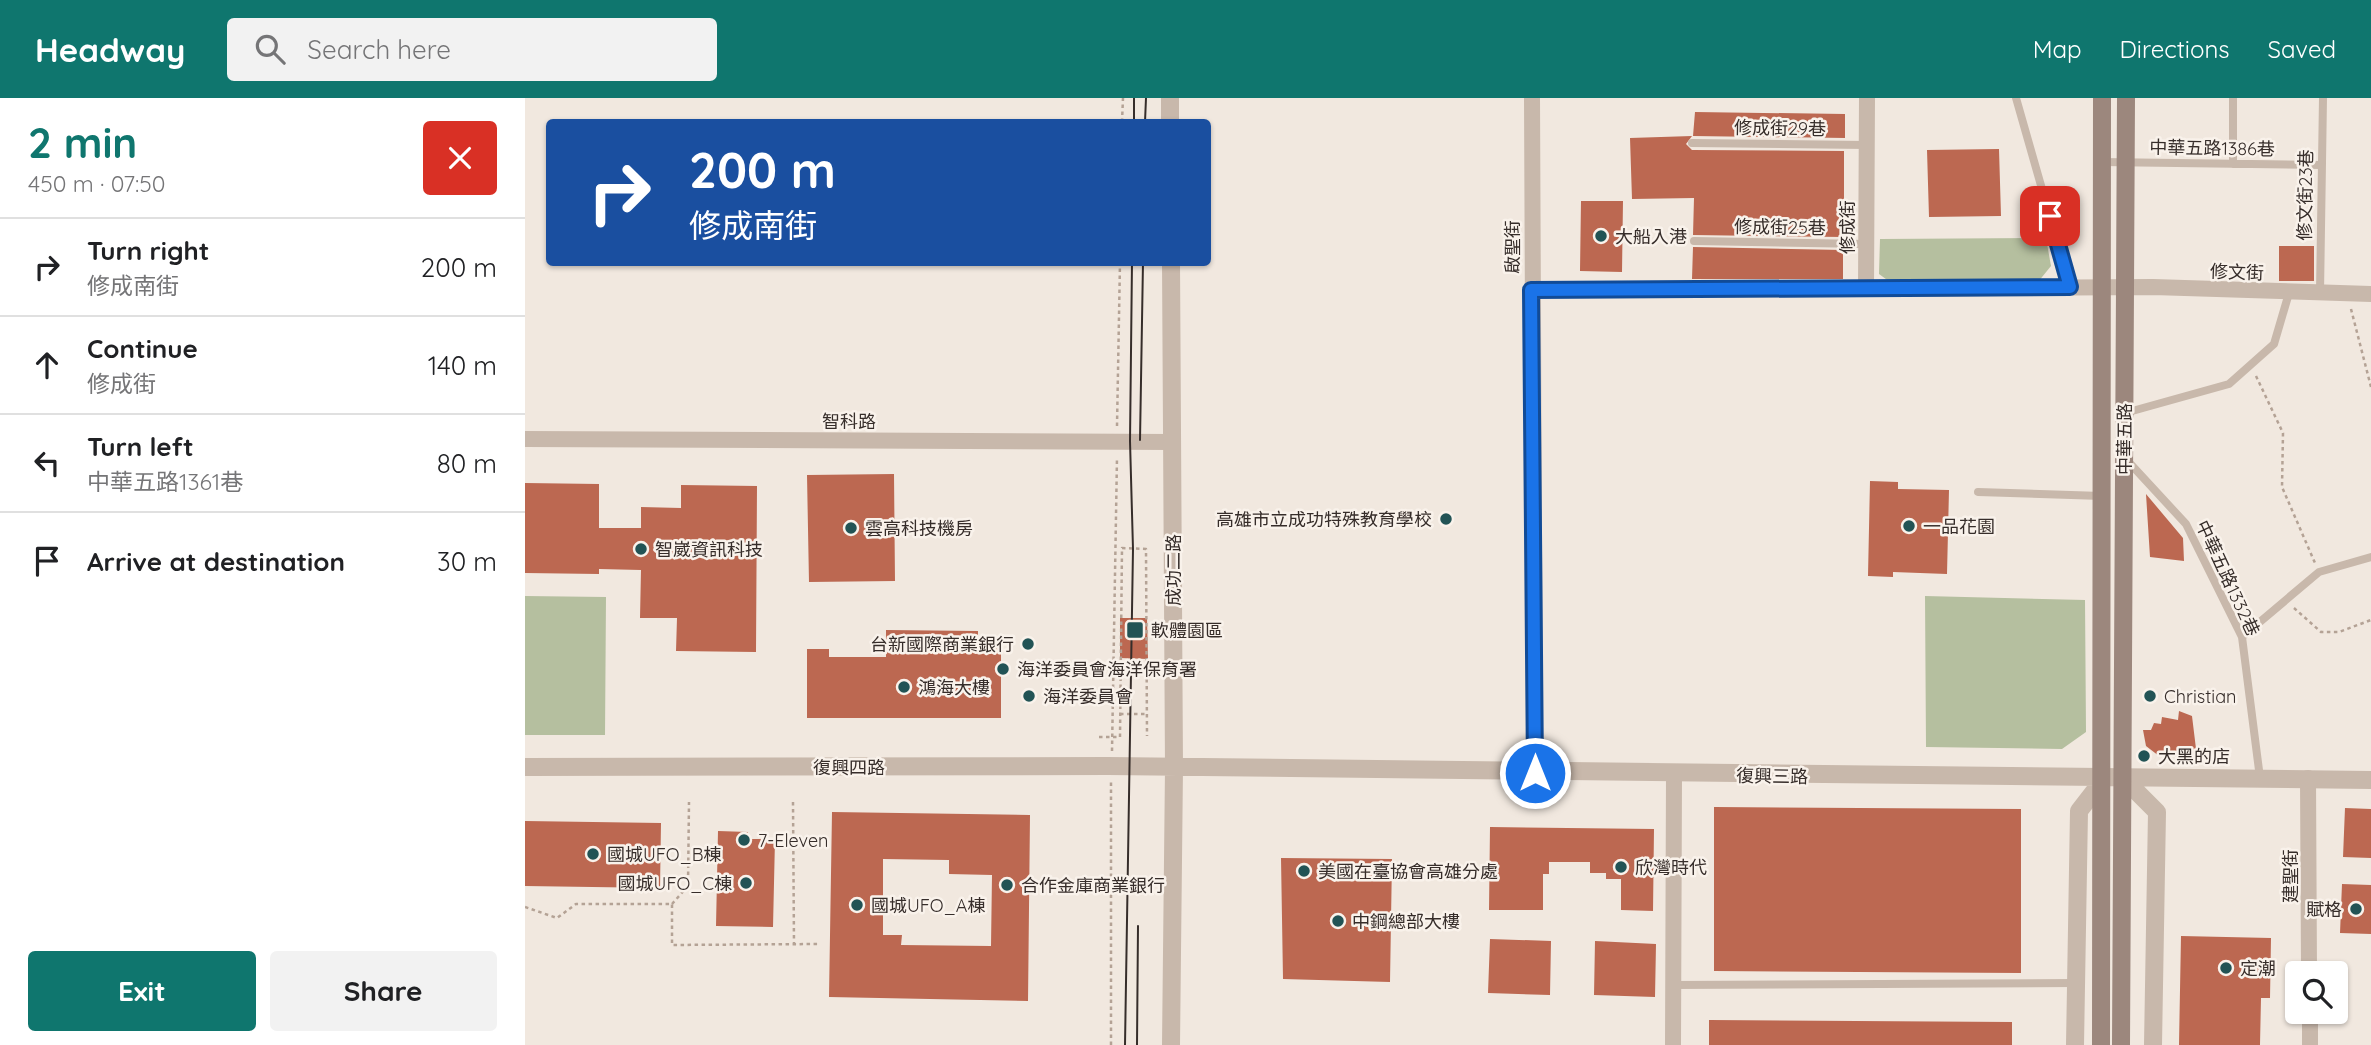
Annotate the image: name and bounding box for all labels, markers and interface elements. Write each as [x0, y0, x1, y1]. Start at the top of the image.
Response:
search box [227, 18, 717, 81]
text: Headway [35, 29, 185, 70]
icon: search [251, 30, 289, 68]
text: Search here [307, 33, 451, 66]
text: Map [2033, 34, 2082, 64]
text: Directions [2120, 34, 2230, 64]
text: Saved [2268, 34, 2336, 64]
text: 2 min [28, 116, 137, 169]
street label: 修成街29巷 [1734, 116, 1826, 140]
button: close [423, 121, 497, 195]
street label: 中華五路1386巷 [2149, 135, 2275, 161]
text: 200 m [689, 139, 836, 200]
icon: right [574, 147, 665, 238]
street label: 修文街23巷 [2293, 149, 2317, 241]
text: 450 m · 07:50 [28, 169, 166, 198]
pin [2020, 186, 2080, 246]
icon: arrive [2031, 197, 2069, 235]
street label: 修成街 [1836, 200, 1859, 254]
text: 修成南街 [689, 205, 817, 245]
street label: 修成街25巷 [1734, 215, 1826, 239]
street label: 啟聖街 [1501, 220, 1524, 274]
place label: 大船入港 [1615, 225, 1687, 248]
marker: 大船入港 [1593, 228, 1609, 244]
text: Turn right [87, 234, 209, 267]
icon: right [28, 248, 66, 286]
text: 200 m [421, 251, 497, 284]
street label: 修文街 [2210, 260, 2264, 284]
text: 修成南街 [87, 271, 179, 300]
text: Continue [87, 332, 198, 365]
icon: ahead [28, 346, 66, 384]
text: 140 m [428, 349, 497, 382]
text: 修成街 [87, 369, 156, 398]
street label: 中華五路 [2113, 403, 2136, 475]
street label: 智科路 [822, 410, 876, 433]
text: Turn left [87, 430, 194, 463]
icon: left [28, 444, 66, 482]
text: 80 m [437, 447, 497, 480]
text: 中華五路1361巷 [87, 467, 243, 496]
place label: 高雄市立成功特殊教育學校 [1216, 508, 1432, 531]
marker: 高雄市立成功特殊教育學校 [1438, 511, 1454, 527]
place label: 一品花園 [1923, 515, 1995, 538]
street label: 中華五路1332巷 [2191, 516, 2265, 640]
place label: 雲高科技機房 [865, 517, 973, 540]
marker: 一品花園 [1901, 518, 1917, 534]
marker: 雲高科技機房 [843, 520, 859, 536]
street label: 成功二路 [1162, 534, 1185, 606]
place label: 智崴資訊科技 [655, 538, 763, 561]
marker: 智崴資訊科技 [633, 541, 649, 557]
icon: arrive [28, 542, 66, 580]
text: Arrive at destination [87, 545, 345, 578]
text: 30 m [437, 545, 497, 578]
place label: 軟體園區 [1151, 619, 1223, 642]
marker: 軟體園區 [1125, 620, 1145, 640]
place label: 台新國際商業銀行 [870, 633, 1014, 656]
marker: 台新國際商業銀行 [1020, 636, 1036, 652]
place label: 海洋委員會海洋保育署 [1017, 658, 1197, 681]
marker: 海洋委員會海洋保育署 [995, 661, 1011, 677]
place label: 鴻海大樓 [918, 676, 990, 699]
marker: 鴻海大樓 [896, 679, 912, 695]
place label: 海洋委員會 [1043, 685, 1133, 708]
place label: Christian [2164, 685, 2236, 708]
marker: 海洋委員會 [1021, 688, 1037, 704]
marker: Christian [2142, 688, 2158, 704]
position arrow [1498, 736, 1572, 810]
place label: 大黑的店 [2158, 745, 2230, 768]
marker: 大黑的店 [2136, 748, 2152, 764]
street label: 復興四路 [813, 756, 885, 779]
street label: 復興三路 [1736, 764, 1808, 788]
place label: 7-Eleven [758, 829, 829, 852]
marker: 7-Eleven [736, 832, 752, 848]
place label: 國城UFO_B棟 [607, 843, 721, 866]
marker: 國城UFO_B棟 [585, 846, 601, 862]
street label: 建聖街 [2279, 849, 2302, 903]
place label: 欣灣時代 [1635, 856, 1707, 879]
marker: 欣灣時代 [1613, 859, 1629, 875]
place label: 美國在臺協會高雄分處 [1318, 860, 1498, 883]
marker: 美國在臺協會高雄分處 [1296, 863, 1312, 879]
place label: 國城UFO_C棟 [618, 872, 732, 895]
place label: 合作金庫商業銀行 [1021, 874, 1165, 897]
marker: 國城UFO_C棟 [738, 875, 754, 891]
marker: 合作金庫商業銀行 [999, 877, 1015, 893]
place label: 國城UFO_A棟 [871, 894, 985, 917]
marker: 國城UFO_A棟 [849, 897, 865, 913]
place label: 賦格 [2306, 898, 2342, 921]
marker: 賦格 [2348, 901, 2364, 917]
place label: 中鋼總部大樓 [1352, 910, 1460, 933]
marker: 中鋼總部大樓 [1330, 913, 1346, 929]
button: Exit [28, 951, 256, 1031]
button: Share [270, 951, 497, 1031]
place label: 定潮 [2240, 957, 2276, 980]
marker: 定潮 [2218, 960, 2234, 976]
map controls [2285, 961, 2348, 1024]
button: search [2285, 961, 2348, 1024]

